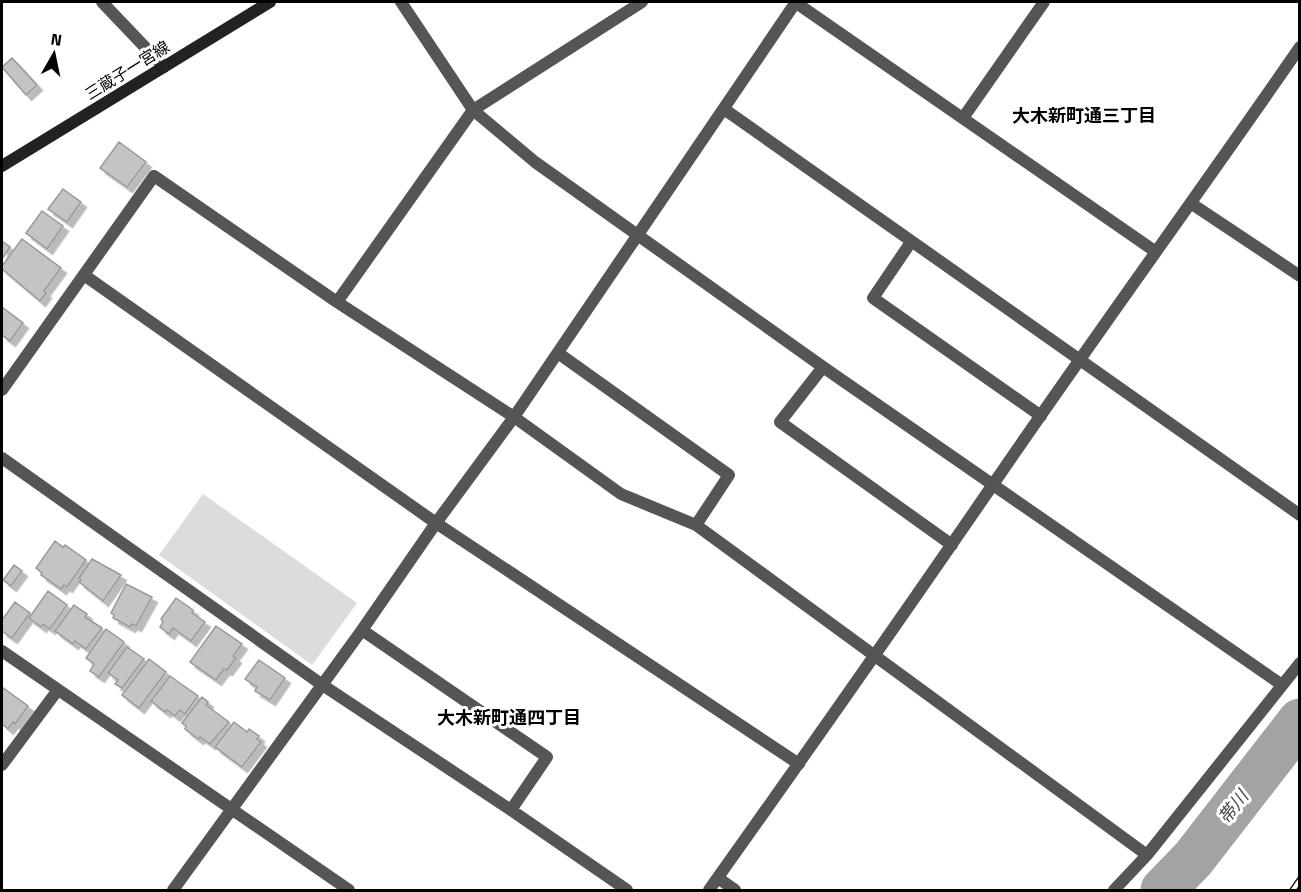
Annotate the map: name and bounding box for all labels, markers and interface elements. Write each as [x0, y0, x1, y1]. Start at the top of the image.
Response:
north arrow [24, 24, 84, 84]
text: N [49, 26, 64, 52]
street label: 三蔵子一宮線 [80, 34, 174, 106]
district label: 大木新町通三丁目 [1012, 102, 1156, 129]
district label: 大木新町通四丁目 [437, 704, 581, 731]
water label: 帯川 [1211, 783, 1256, 829]

